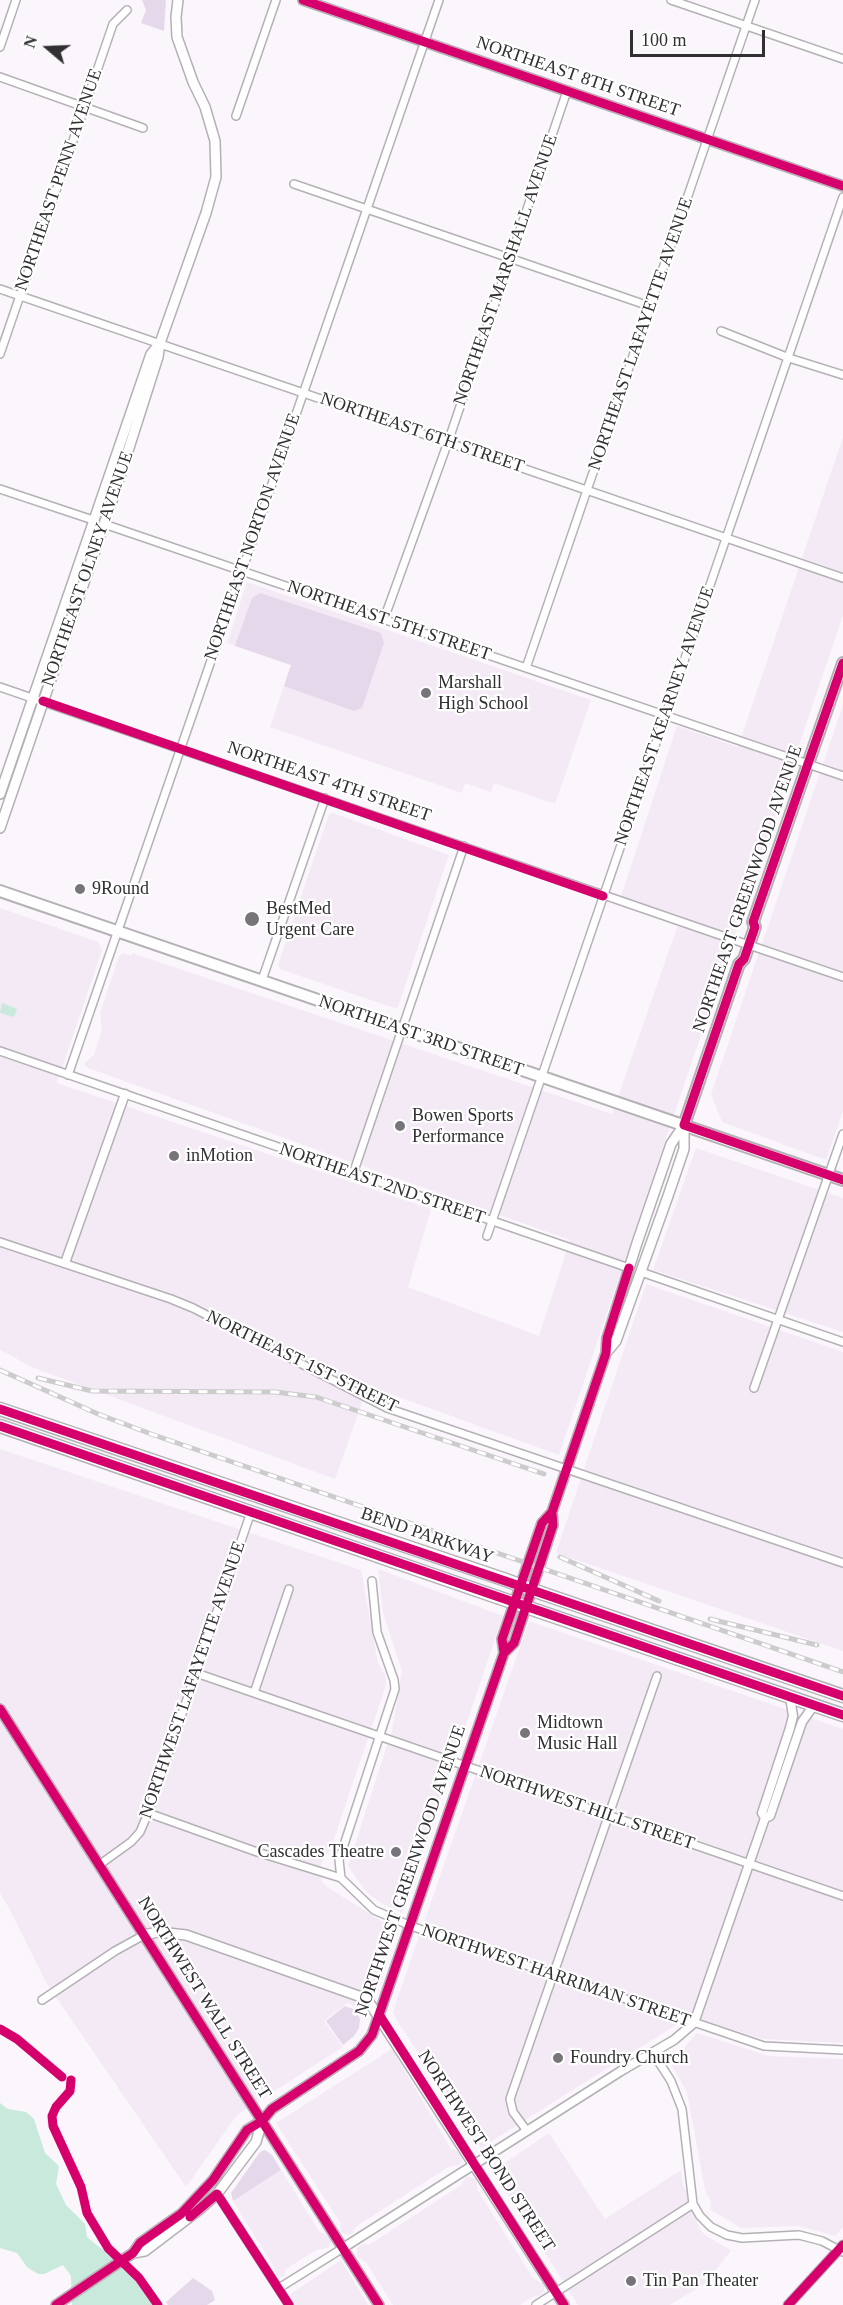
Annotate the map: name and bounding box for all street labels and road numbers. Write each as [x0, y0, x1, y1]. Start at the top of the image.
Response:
street label: NORTHEAST 8TH STREET [473, 32, 683, 122]
street label: NORTHEAST PENN AVENUE [11, 66, 107, 294]
street label: NORTHEAST MARSHALL AVENUE [449, 131, 563, 409]
street label: NORTHEAST LAFAYETTE AVENUE [584, 195, 698, 473]
street label: NORTHEAST 6TH STREET [317, 388, 527, 478]
street label: NORTHEAST NORTON AVENUE [200, 410, 306, 664]
street label: NORTHEAST OLNEY AVENUE [37, 448, 139, 690]
street label: NORTHEAST 5TH STREET [284, 576, 494, 666]
street label: NORTHEAST KEARNEY AVENUE [610, 584, 720, 848]
street label: NORTHEAST 4TH STREET [224, 737, 434, 827]
street label: NORTHEAST GREENWOOD AVENUE [689, 742, 807, 1036]
street label: NORTHEAST 3RD STREET [316, 991, 526, 1081]
street label: NORTHEAST 2ND STREET [276, 1139, 488, 1229]
street label: NORTHEAST 1ST STREET [202, 1306, 402, 1418]
street label: BEND PARKWAY [358, 1503, 496, 1569]
street label: NORTHWEST LAFAYETTE AVENUE [135, 1539, 251, 1821]
street label: NORTHWEST GREENWOOD AVENUE [351, 1723, 471, 2019]
street label: NORTHWEST HILL STREET [477, 1761, 697, 1855]
street label: NORTHWEST WALL STREET [133, 1893, 275, 2103]
street label: NORTHWEST HARRIMAN STREET [419, 1920, 693, 2032]
street label: NORTHWEST BOND STREET [413, 2046, 559, 2256]

